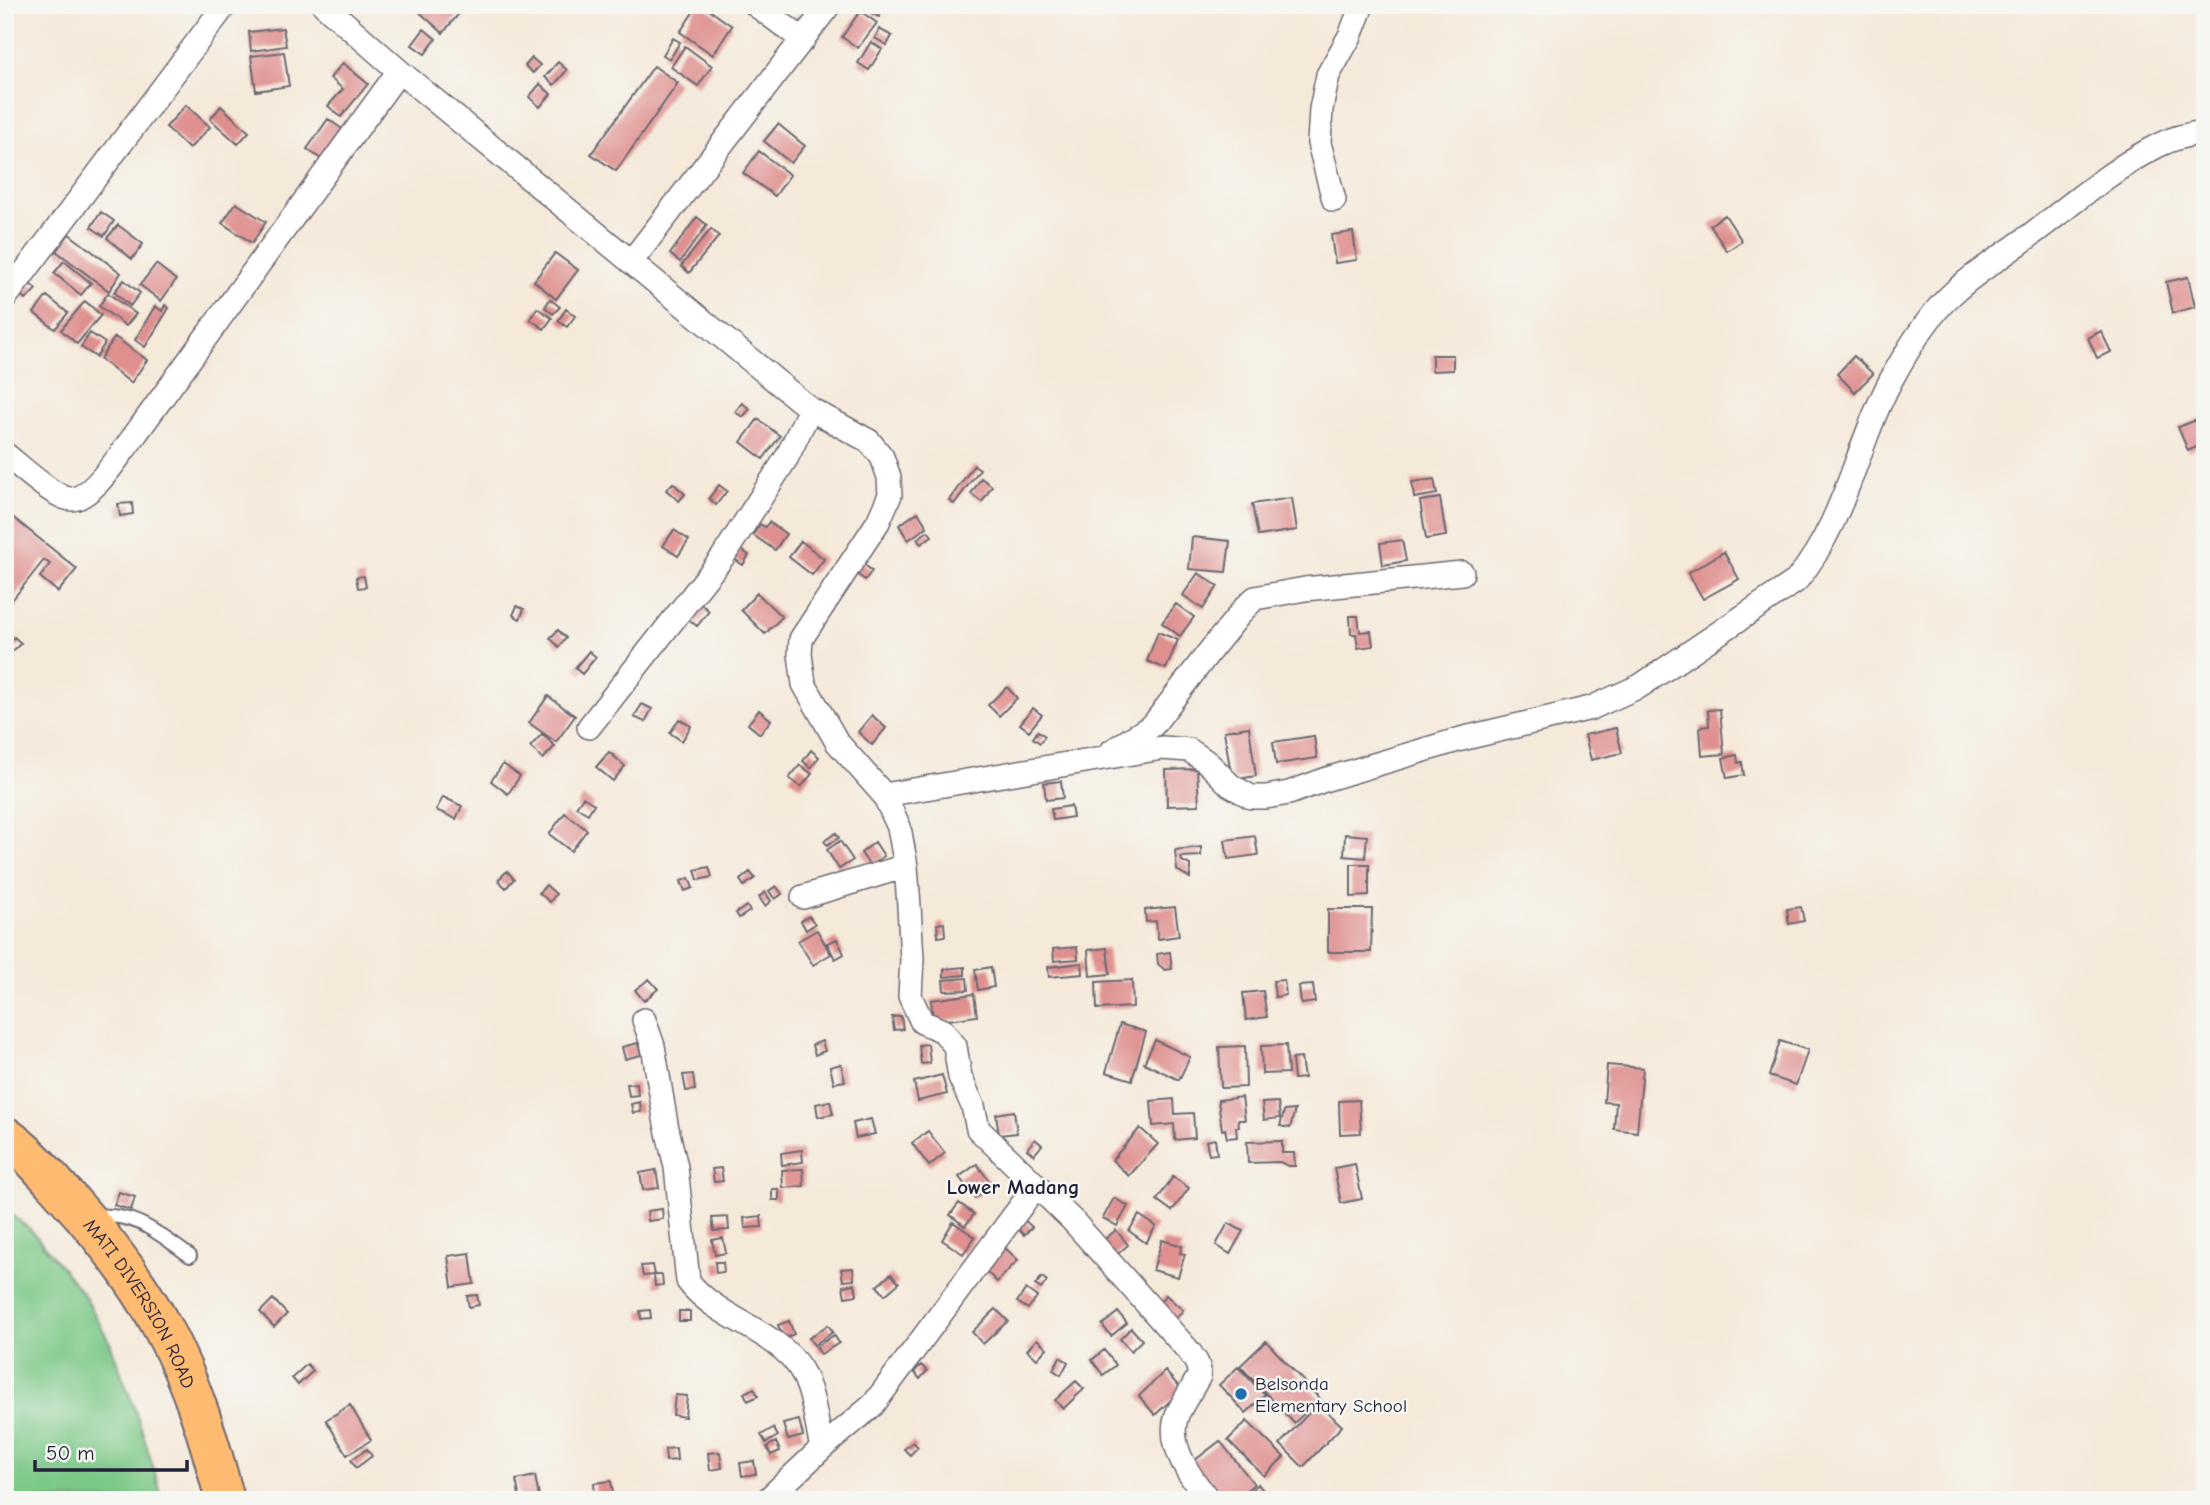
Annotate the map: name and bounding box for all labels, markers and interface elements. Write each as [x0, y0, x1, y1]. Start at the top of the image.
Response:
district label: Lower Madang [946, 1175, 1080, 1199]
street label: MATI DIVERSION ROAD [79, 1215, 199, 1392]
place label: Belsonda Elementary School [1255, 1373, 1407, 1417]
marker: Belsonda Elementary School [1233, 1386, 1249, 1402]
scale bar [35, 1428, 187, 1472]
text: 50 m [46, 1441, 95, 1465]

